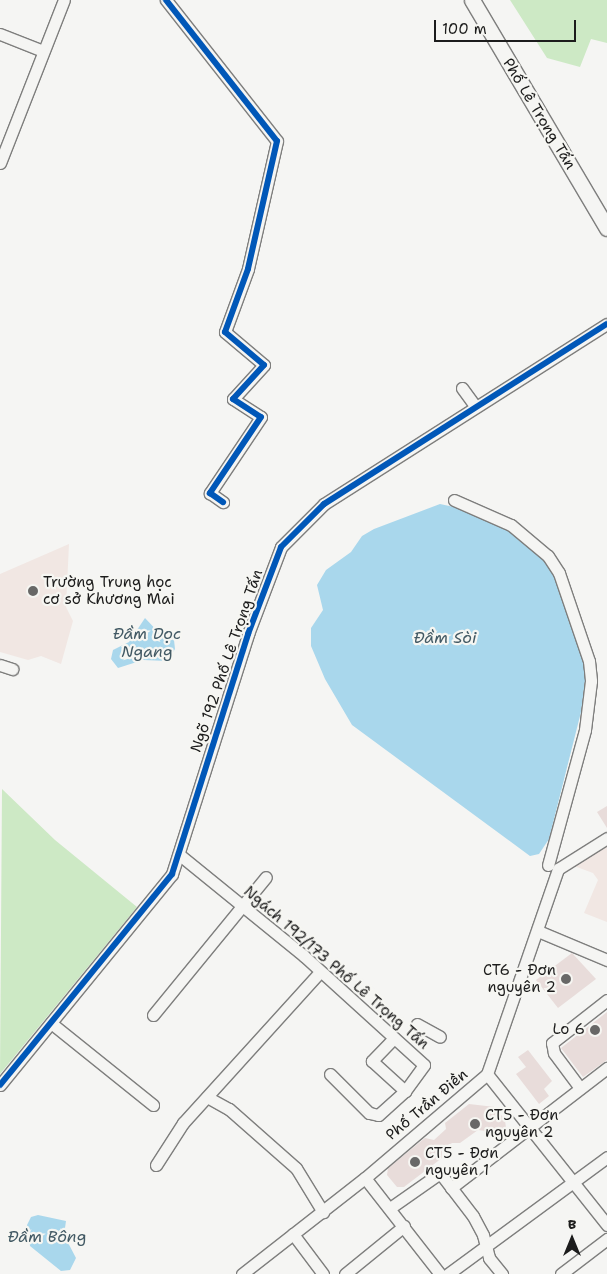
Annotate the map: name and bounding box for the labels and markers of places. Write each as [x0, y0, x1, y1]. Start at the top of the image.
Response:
place label: Trường Trung học cơ sở Khương Mai [43, 573, 175, 608]
marker: Trường Trung học cơ sở Khương Mai [27, 585, 39, 597]
place label: CT6 - Đơn nguyên 2 [483, 961, 556, 996]
marker: CT6 - Đơn nguyên 2 [560, 973, 572, 985]
place label: Lo 6 [552, 1021, 585, 1039]
marker: Lo 6 [589, 1024, 601, 1036]
place label: CT5 - Đơn nguyên 2 [485, 1106, 558, 1141]
marker: CT5 - Đơn nguyên 2 [469, 1118, 481, 1130]
place label: CT5 - Đơn nguyên 1 [425, 1144, 498, 1179]
marker: CT5 - Đơn nguyên 1 [409, 1156, 421, 1168]

